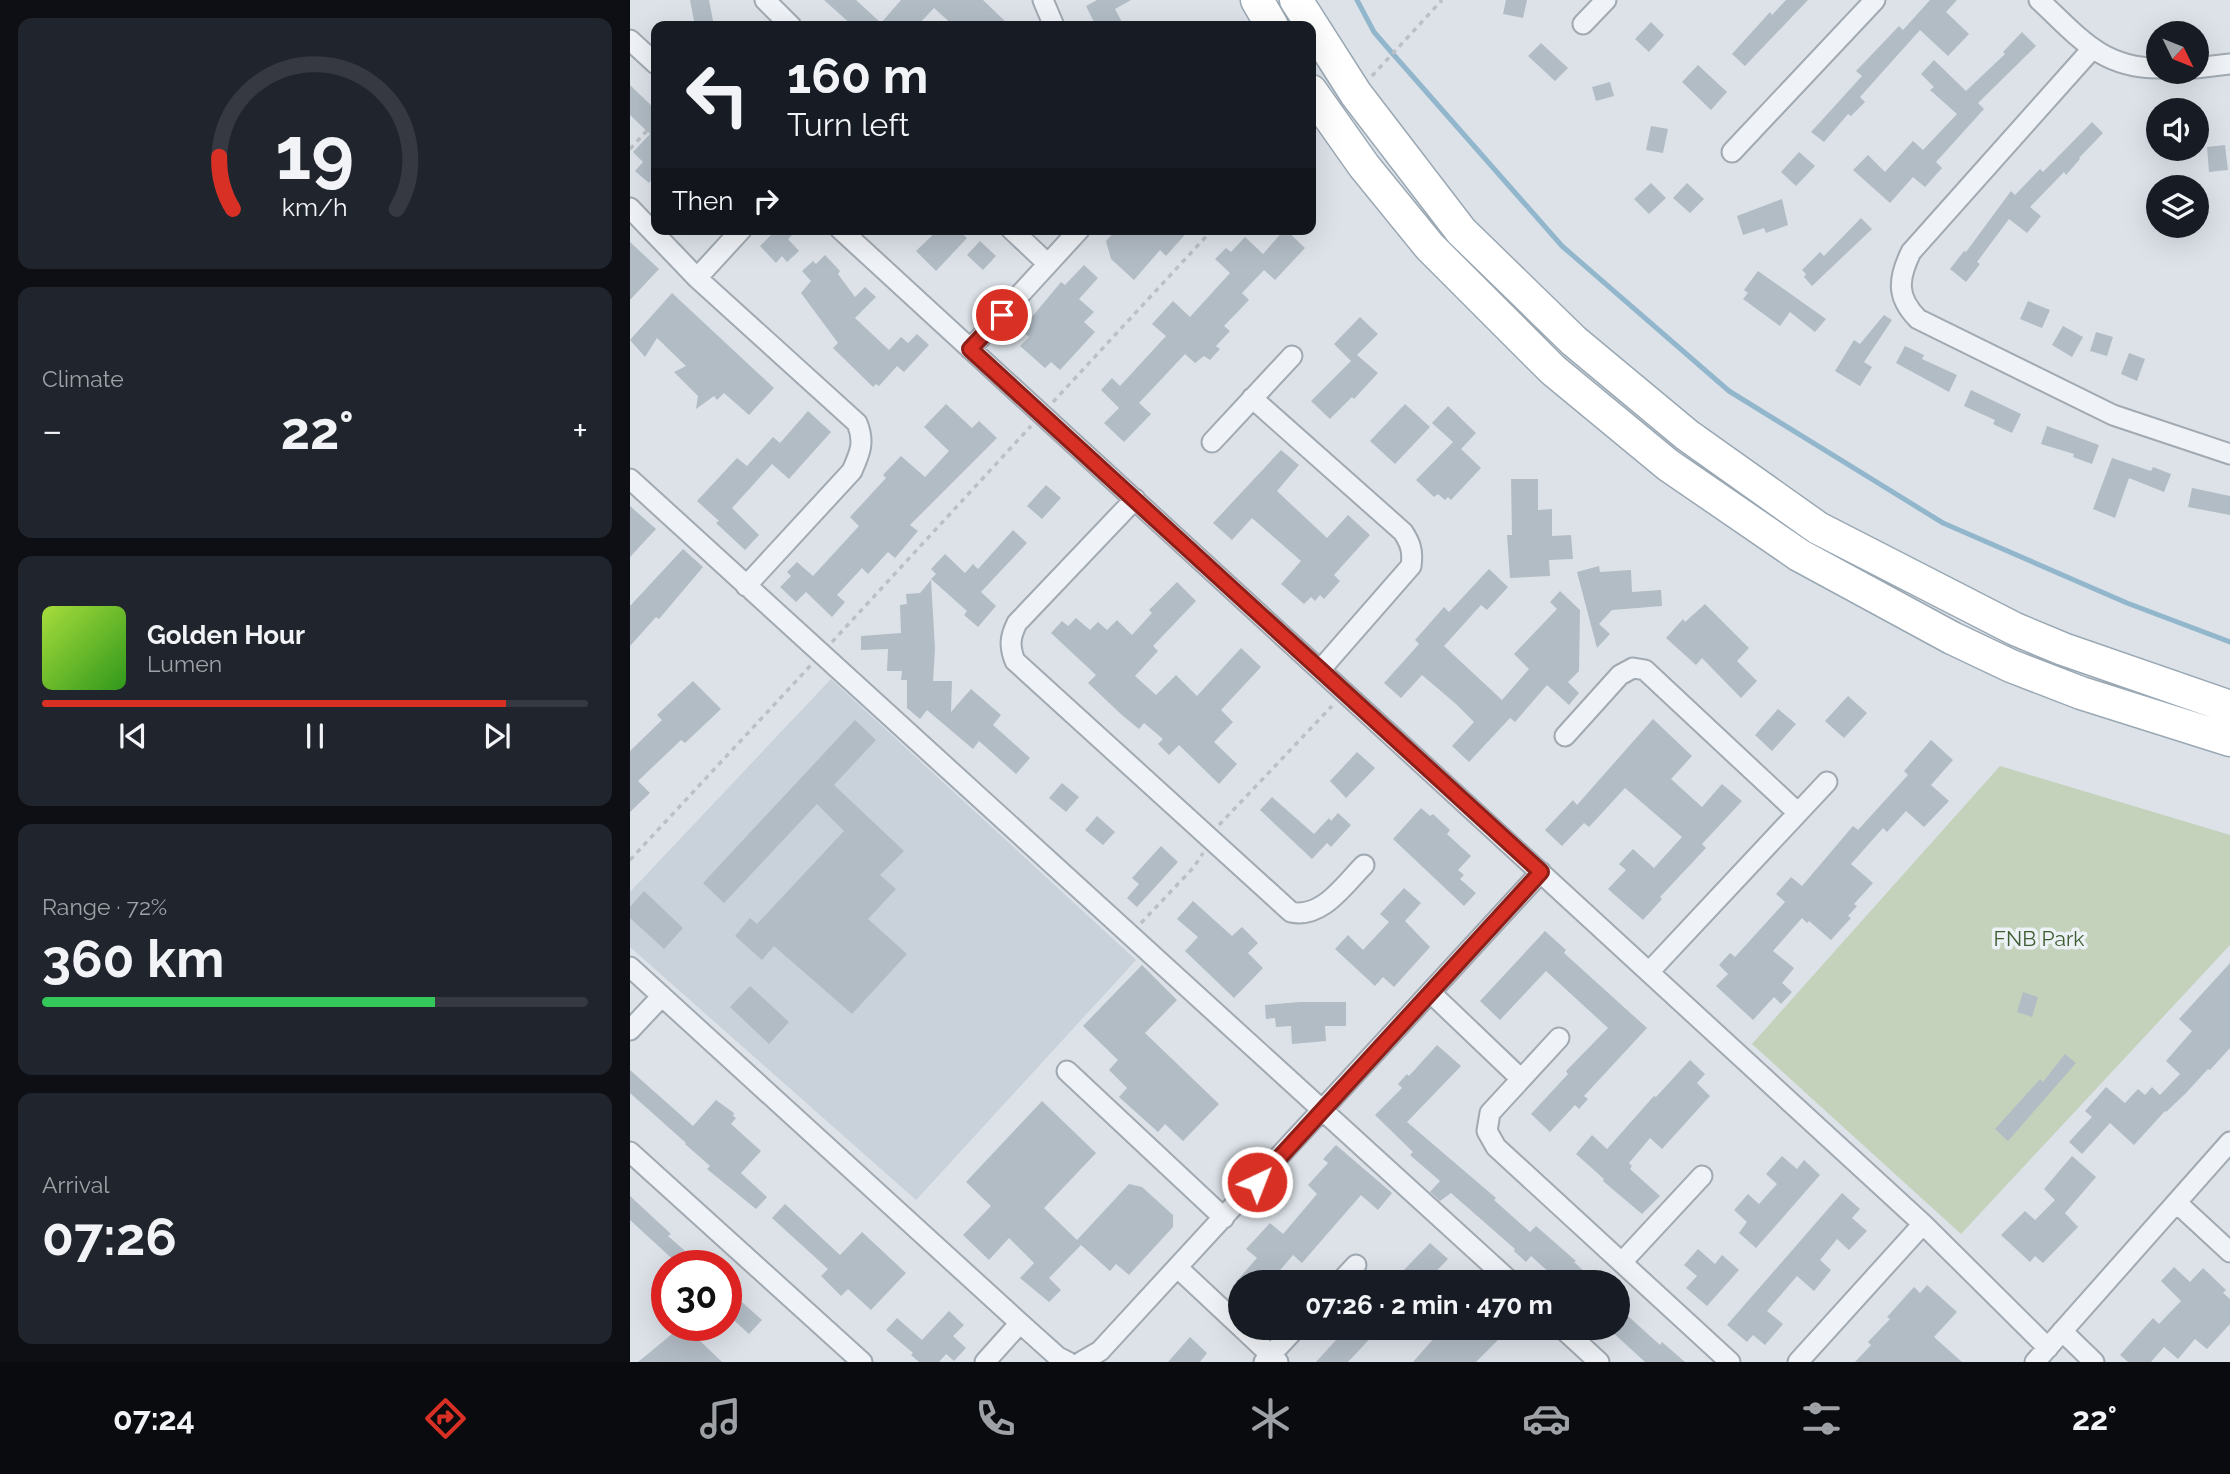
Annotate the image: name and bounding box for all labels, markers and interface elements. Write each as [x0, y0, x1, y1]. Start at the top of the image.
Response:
north arrow [2146, 21, 2208, 84]
map controls [2146, 21, 2209, 238]
text: 160 m [787, 47, 928, 104]
icon: left [672, 49, 763, 140]
button: sound [2146, 98, 2209, 161]
text: Turn left [787, 106, 909, 143]
text: 19 [276, 112, 354, 197]
button: layers [2146, 175, 2209, 238]
icon: right [747, 182, 785, 220]
text: Then [672, 186, 733, 216]
text: km/h [282, 192, 348, 222]
pin [972, 285, 1032, 345]
icon: arrive [983, 296, 1021, 334]
text: Climate [42, 365, 124, 392]
text: 22° [281, 400, 354, 461]
text: − [42, 408, 62, 453]
text: + [572, 408, 588, 453]
text: Golden Hour [147, 620, 305, 650]
text: Lumen [147, 650, 222, 677]
icon: previous [114, 717, 152, 755]
icon: pause [296, 717, 334, 755]
icon: next [478, 717, 516, 755]
text: Range · 72% [42, 893, 167, 920]
park label: FNB Park [1994, 926, 2084, 951]
text: 360 km [42, 928, 224, 989]
position arrow [1220, 1145, 1294, 1219]
text: Arrival [42, 1171, 109, 1198]
text: 07:26 [42, 1206, 177, 1267]
speed limit sign: 30 [651, 1250, 742, 1341]
text: 07:26 · 2 min · 470 m [1305, 1290, 1553, 1320]
icon: directions [421, 1394, 470, 1443]
icon: music [696, 1394, 745, 1443]
icon: phone [971, 1394, 1020, 1443]
icon: climate [1246, 1394, 1295, 1443]
icon: car [1522, 1394, 1571, 1443]
icon: filters [1797, 1394, 1846, 1443]
text: 07:24 [113, 1400, 195, 1437]
text: 22° [2072, 1400, 2117, 1437]

